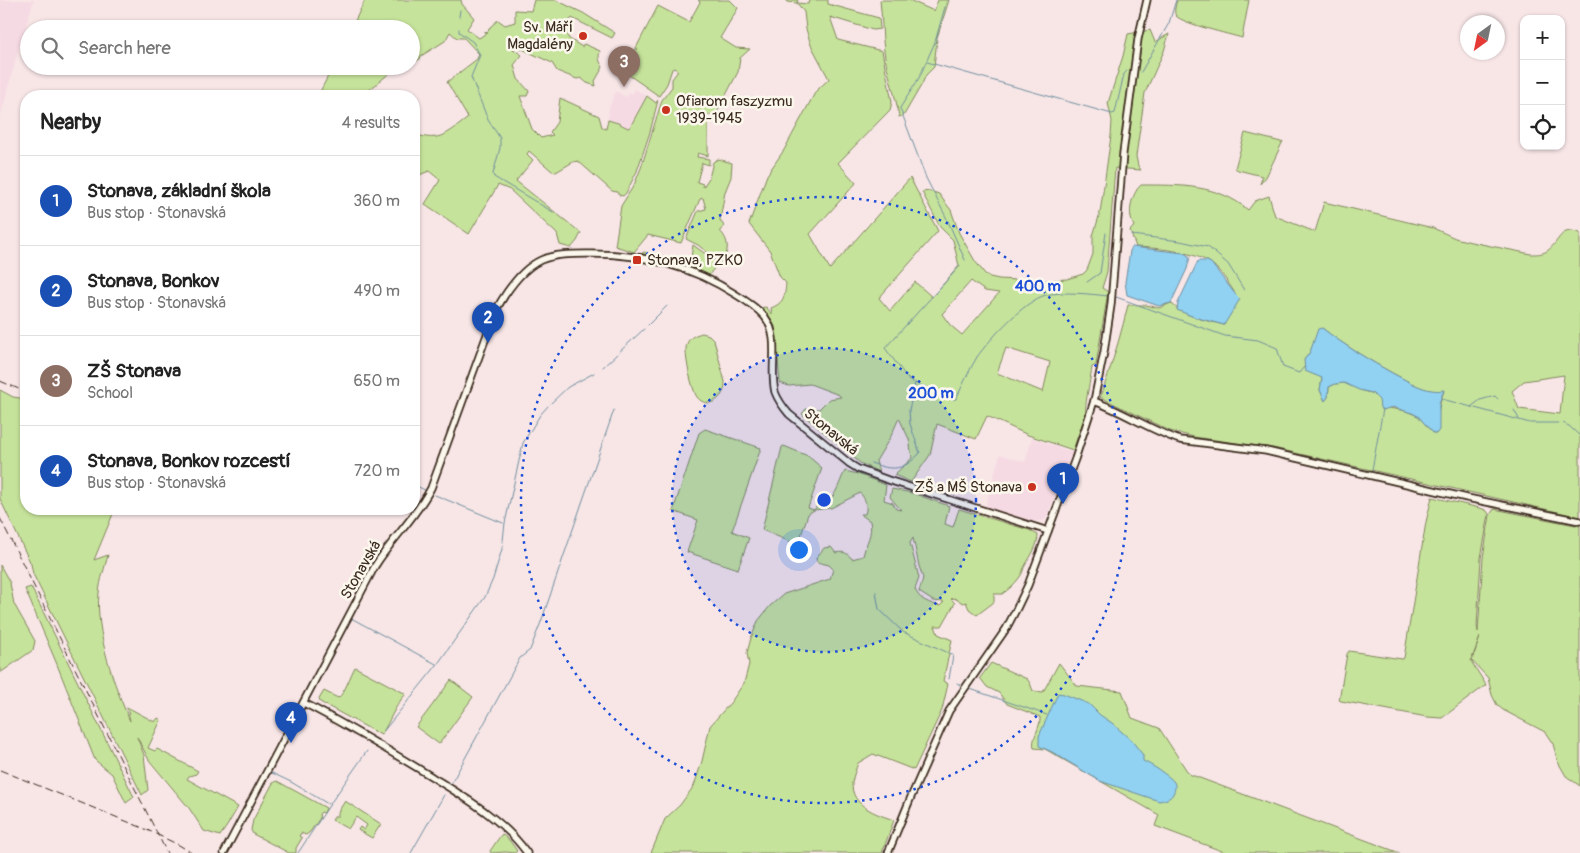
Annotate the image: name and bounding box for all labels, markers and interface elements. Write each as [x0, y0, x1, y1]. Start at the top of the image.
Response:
north arrow [1460, 15, 1505, 60]
map controls [1520, 15, 1565, 150]
button: + [1520, 15, 1565, 60]
place label: Sv. Máří Magdalény [507, 18, 574, 54]
search box [20, 20, 420, 75]
marker: Sv. Máří Magdalény [577, 30, 589, 42]
icon: search [38, 34, 66, 62]
text: Search here [78, 36, 171, 60]
pin: 3 [608, 46, 640, 87]
button: − [1520, 60, 1565, 105]
place label: Ofiarom faszyzmu 1939-1945 [676, 92, 793, 128]
marker: Ofiarom faszyzmu 1939-1945 [660, 104, 672, 116]
button: locate [1520, 105, 1565, 150]
text: Nearby [40, 109, 101, 136]
text: 4 results [342, 113, 400, 133]
text: Stonava, základní škola [87, 179, 271, 203]
text: 1 [53, 191, 59, 211]
text: 360 m [353, 191, 400, 211]
text: Bus stop · Stonavská [87, 203, 226, 223]
place label: Stonava, PZKO [647, 251, 743, 270]
marker: Stonava, PZKO [631, 254, 643, 266]
text: Stonava, Bonkov [87, 269, 220, 293]
text: 400 m [1015, 277, 1061, 296]
text: 2 [52, 281, 60, 301]
text: 490 m [354, 281, 400, 301]
text: Bus stop · Stonavská [87, 293, 226, 313]
pin: 2 [472, 302, 504, 343]
text: ZŠ Stonava [87, 359, 181, 383]
text: 3 [52, 371, 60, 391]
text: 650 m [353, 371, 400, 391]
text: School [87, 383, 133, 403]
text: 200 m [908, 384, 954, 403]
street label: Stonavská [800, 404, 862, 460]
text: Stonava, Bonkov rozcestí [87, 449, 291, 473]
text: 4 [51, 461, 61, 481]
text: 720 m [354, 461, 400, 481]
pin: 1 [1047, 463, 1079, 504]
text: Bus stop · Stonavská [87, 473, 226, 493]
place label: ZŠ a MŠ Stonava [915, 478, 1022, 497]
marker: ZŠ a MŠ Stonava [1026, 481, 1038, 493]
centre of rings [815, 491, 833, 509]
street label: Stonavská [337, 537, 385, 603]
your location [786, 537, 812, 563]
pin: 4 [275, 702, 307, 743]

